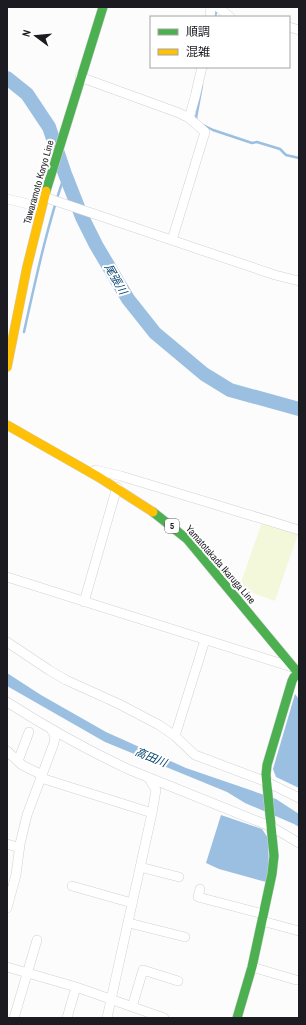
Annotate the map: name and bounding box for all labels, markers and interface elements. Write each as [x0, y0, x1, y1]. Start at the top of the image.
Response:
north arrow [16, 16, 56, 56]
legend [150, 16, 290, 68]
text: 順調 [186, 24, 210, 40]
text: N [19, 28, 34, 38]
text: 混雑 [186, 44, 210, 60]
street label: Tawaramoto Koryo Line [20, 138, 57, 226]
water label: 尾張川 [102, 261, 131, 298]
road number: 5 [165, 519, 179, 533]
street label: Yamatotakada Ikaruga Line [183, 522, 259, 607]
water label: 高田川 [133, 744, 170, 770]

